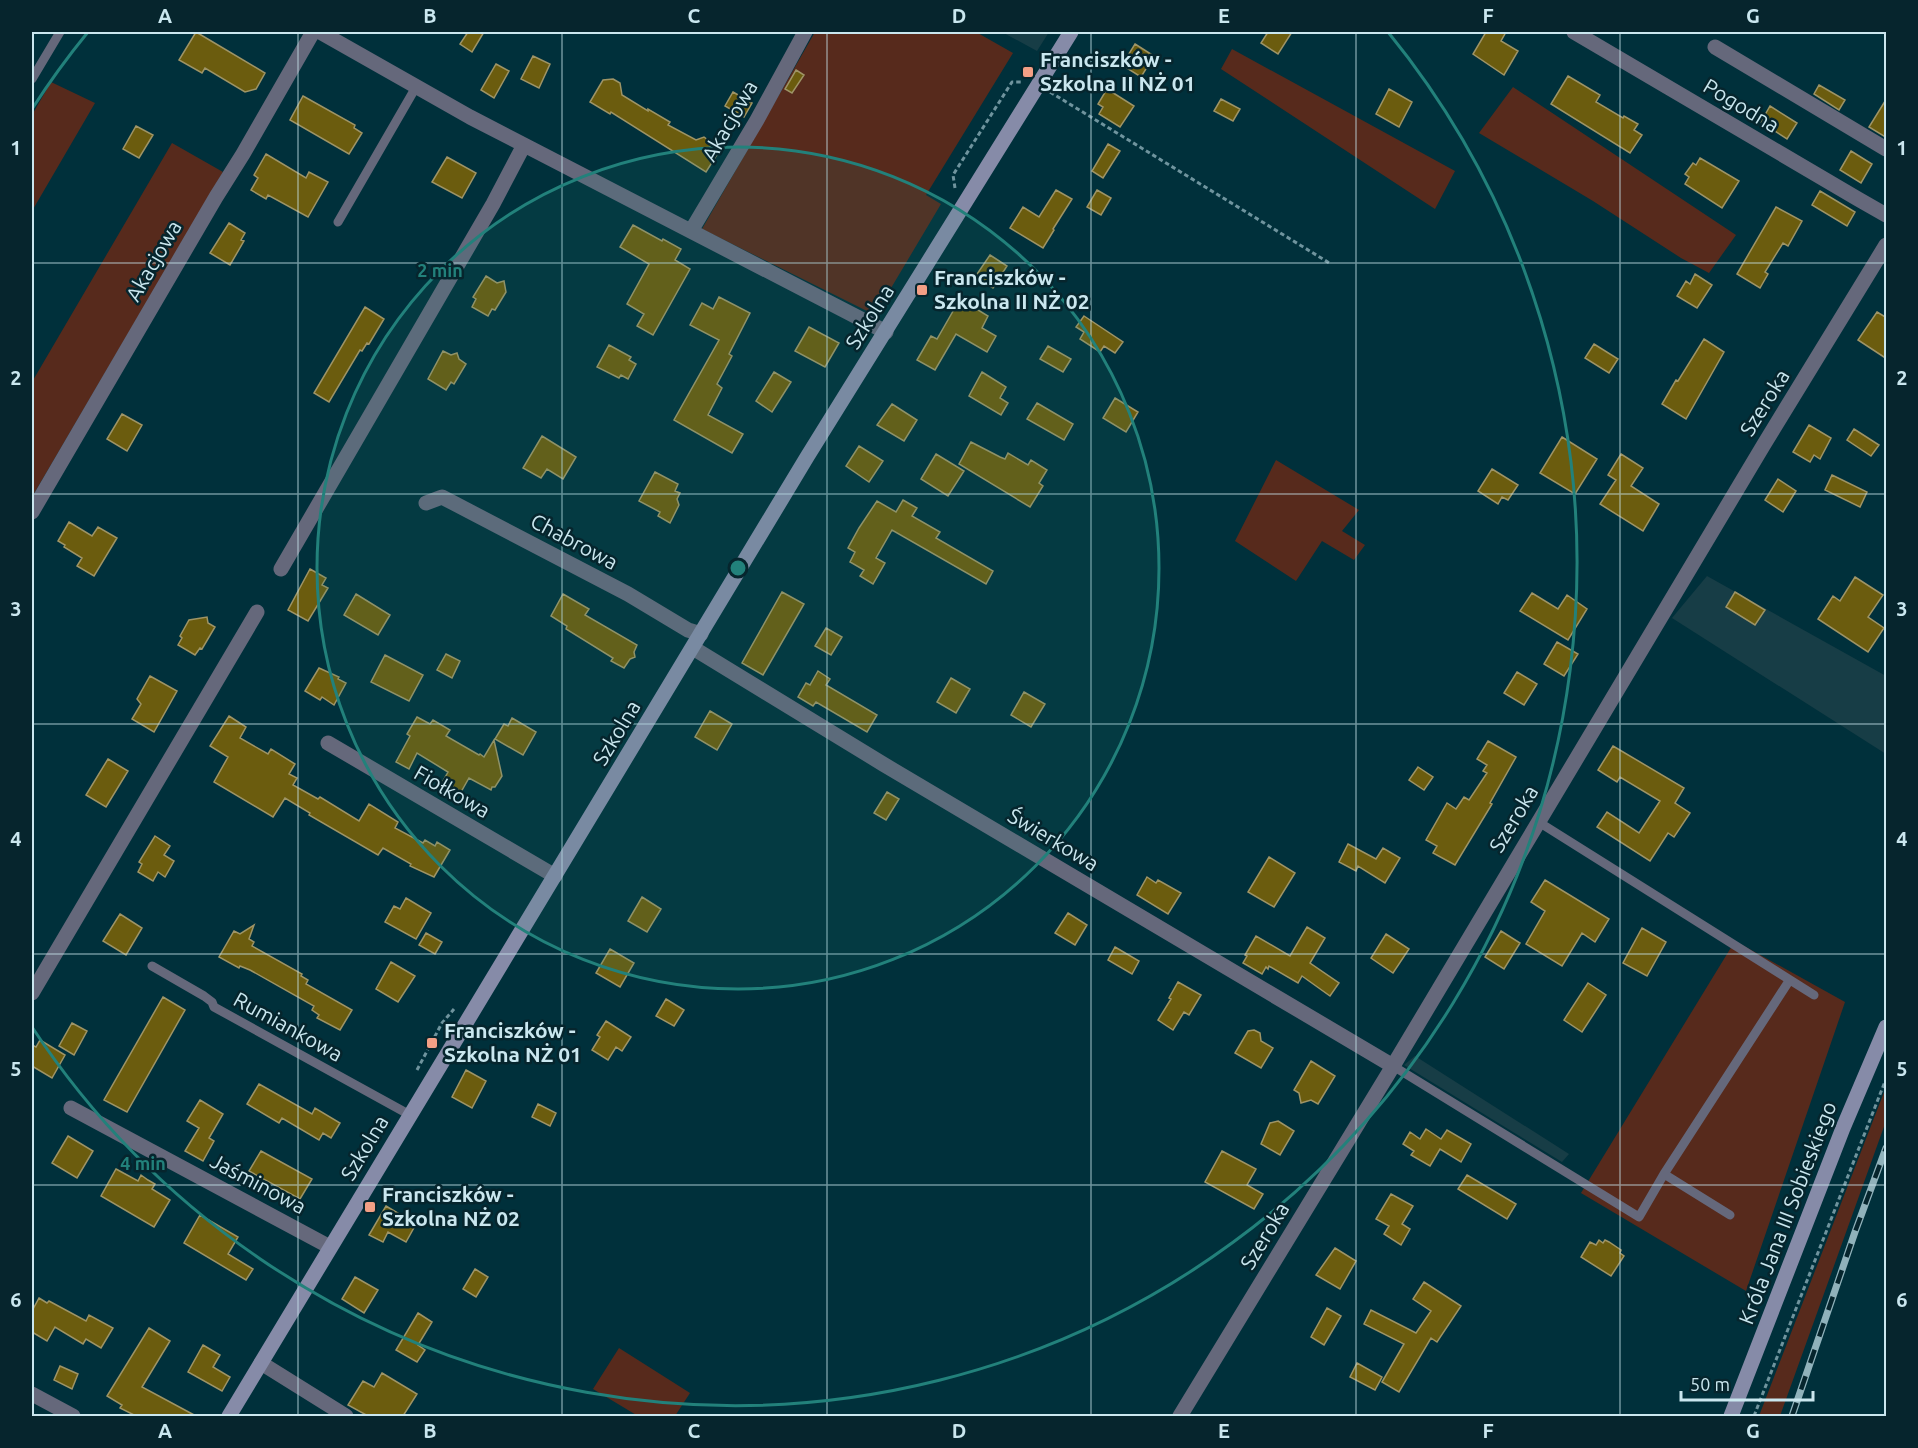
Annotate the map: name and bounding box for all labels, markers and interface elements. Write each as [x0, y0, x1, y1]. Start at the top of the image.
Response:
text: A [158, 4, 172, 27]
text: B [423, 4, 437, 27]
text: C [688, 4, 701, 27]
text: D [952, 4, 966, 27]
text: E [1218, 4, 1230, 27]
text: F [1482, 4, 1494, 27]
text: G [1746, 4, 1760, 27]
place label: Franciszków - Szkolna II NŻ 01 [1040, 47, 1196, 95]
marker: Franciszków - Szkolna II NŻ 01 [1021, 65, 1035, 79]
street label: Pogodna [1699, 73, 1784, 137]
street label: Akacjowa [696, 76, 762, 165]
text: 1 [10, 136, 22, 159]
text: 1 [1896, 136, 1908, 159]
street label: Akacjowa [120, 216, 186, 305]
text: 2 min [417, 260, 463, 280]
place label: Franciszków - Szkolna II NŻ 02 [934, 265, 1090, 313]
street label: Szkolna [840, 280, 898, 353]
marker: Franciszków - Szkolna II NŻ 02 [915, 283, 929, 297]
street label: Szeroka [1734, 365, 1794, 440]
text: 2 [10, 366, 22, 389]
text: 2 [1896, 366, 1908, 389]
street label: Chabrowa [527, 508, 622, 574]
centre of rings [728, 558, 748, 578]
text: 3 [10, 597, 22, 620]
text: 3 [1896, 597, 1908, 620]
street label: Szkolna [587, 696, 645, 769]
street label: Fiołkowa [410, 760, 495, 822]
street label: Szeroka [1484, 781, 1542, 856]
street label: Świerkowa [1004, 803, 1103, 876]
text: 4 [10, 827, 22, 850]
text: 4 [1896, 827, 1908, 850]
street label: Rumiankowa [230, 986, 347, 1066]
place label: Franciszków - Szkolna NŻ 01 [444, 1018, 582, 1066]
marker: Franciszków - Szkolna NŻ 01 [425, 1036, 439, 1050]
text: 5 [10, 1057, 22, 1080]
text: 5 [1896, 1057, 1908, 1080]
street label: Króla Jana III Sobieskiego [1733, 1098, 1841, 1328]
street label: Szkolna [335, 1111, 393, 1184]
street label: Jaśminowa [207, 1148, 310, 1218]
text: 4 min [120, 1153, 166, 1173]
place label: Franciszków - Szkolna NŻ 02 [382, 1182, 520, 1230]
street label: Szeroka [1235, 1198, 1293, 1273]
marker: Franciszków - Szkolna NŻ 02 [363, 1200, 377, 1214]
text: 6 [10, 1288, 22, 1311]
text: 6 [1896, 1288, 1908, 1311]
scale bar [1681, 1364, 1813, 1402]
text: 50 m [1690, 1374, 1730, 1394]
text: A [158, 1419, 172, 1442]
text: B [423, 1419, 437, 1442]
text: C [688, 1419, 701, 1442]
text: D [952, 1419, 966, 1442]
text: E [1218, 1419, 1230, 1442]
text: F [1482, 1419, 1494, 1442]
text: G [1746, 1419, 1760, 1442]

